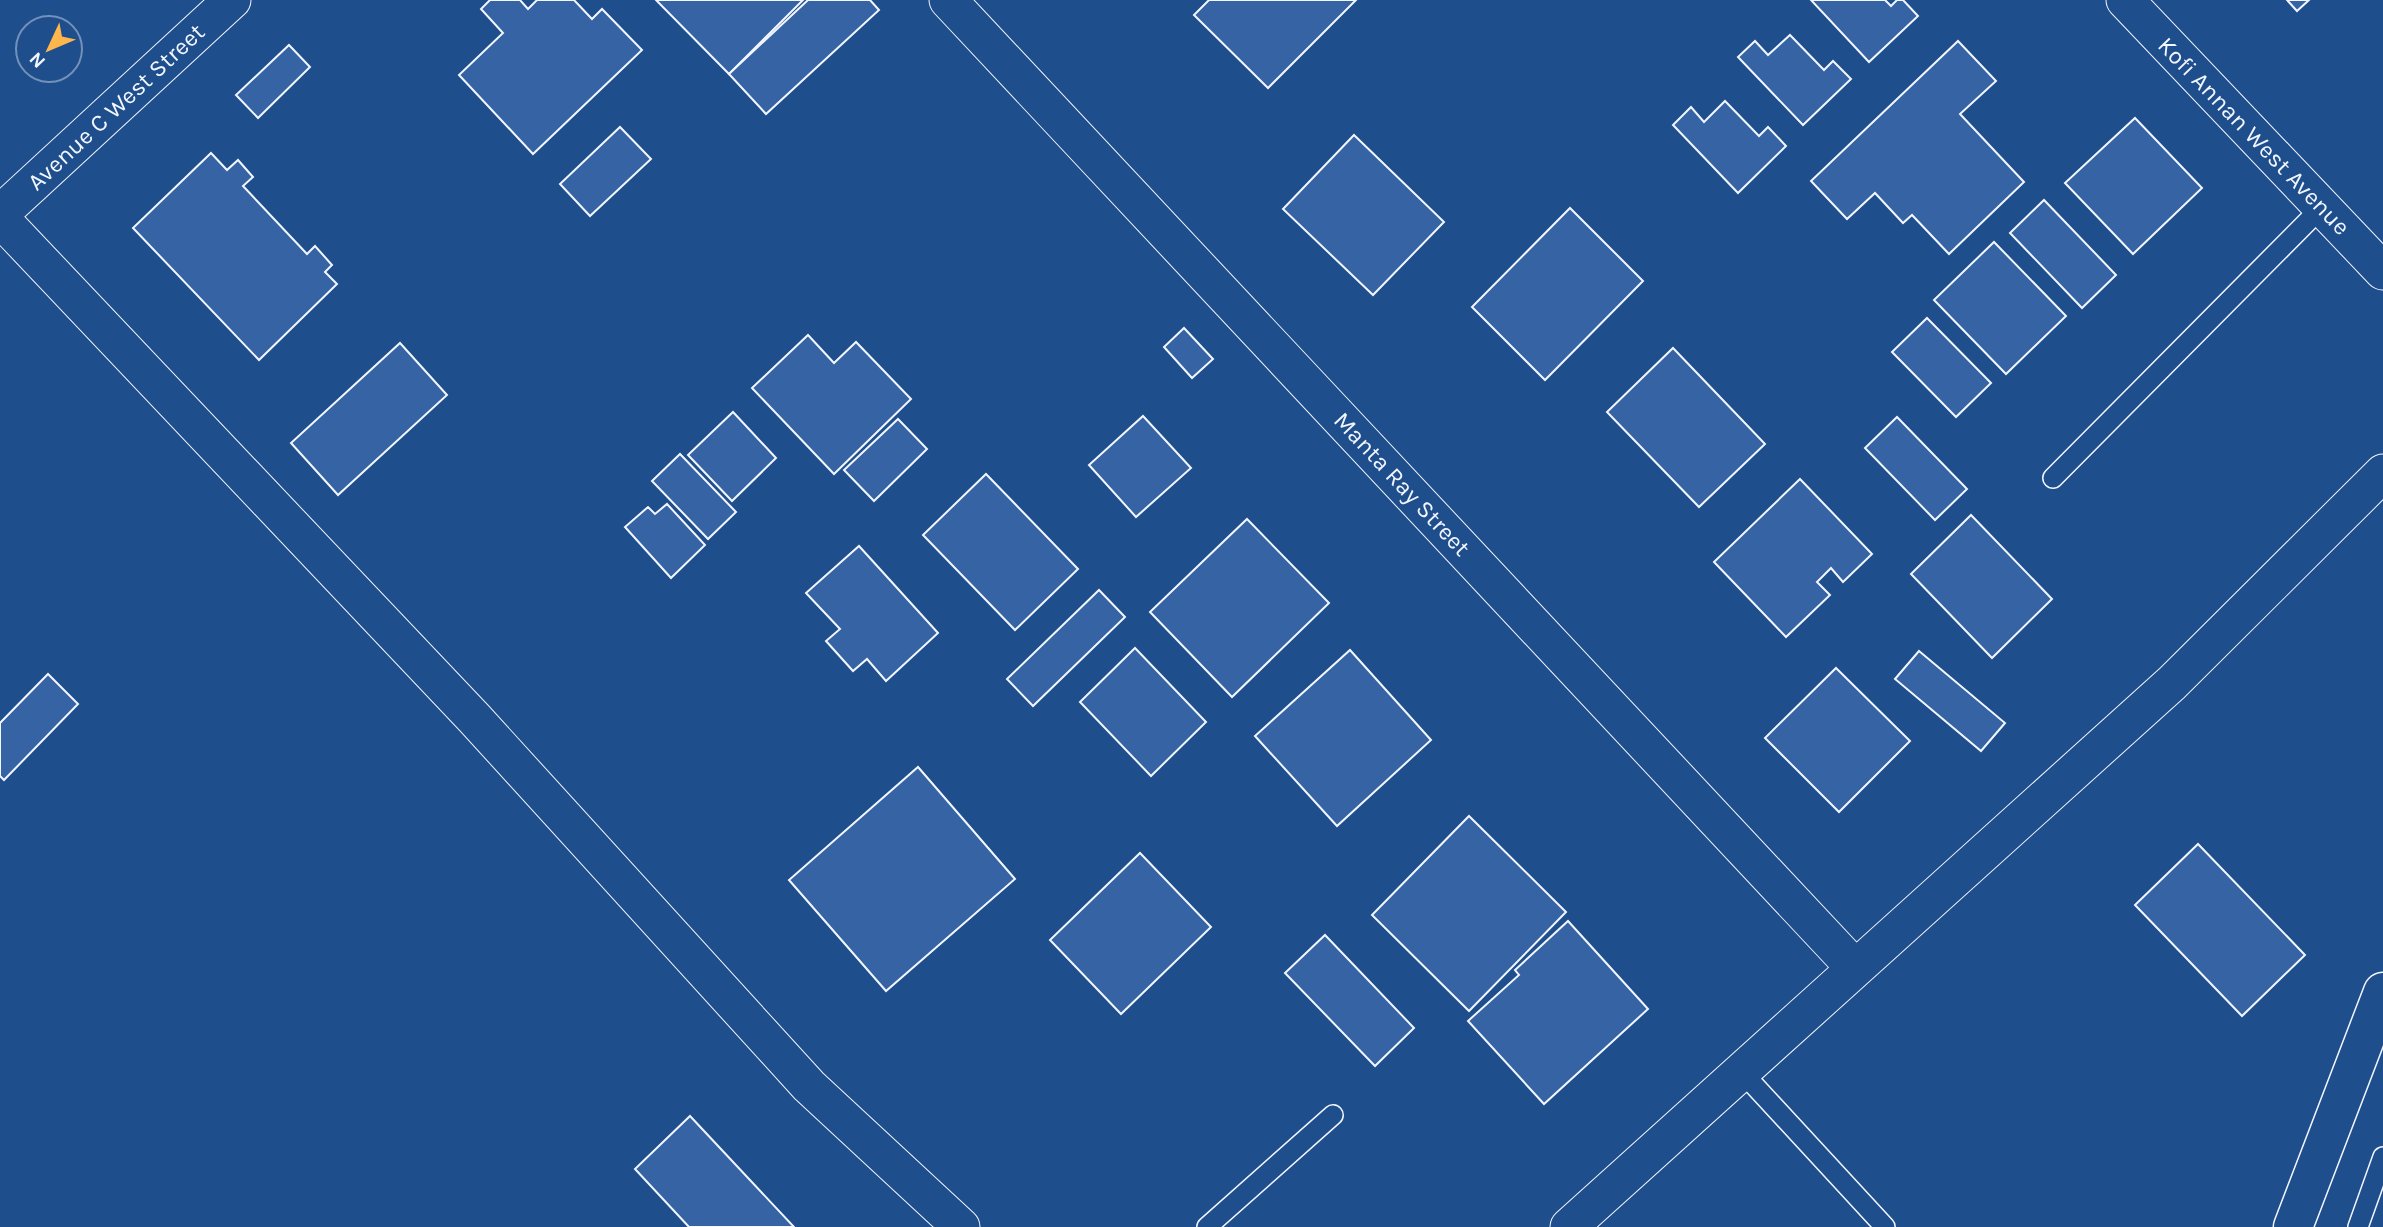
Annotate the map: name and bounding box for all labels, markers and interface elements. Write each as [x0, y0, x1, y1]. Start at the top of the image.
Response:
north arrow [14, 14, 84, 84]
street label: Avenue C West Street [22, 18, 210, 196]
street label: Kofi Annan West Avenue [2152, 31, 2356, 241]
text: N [25, 48, 50, 73]
street label: Manta Ray Street [1328, 406, 1476, 562]

